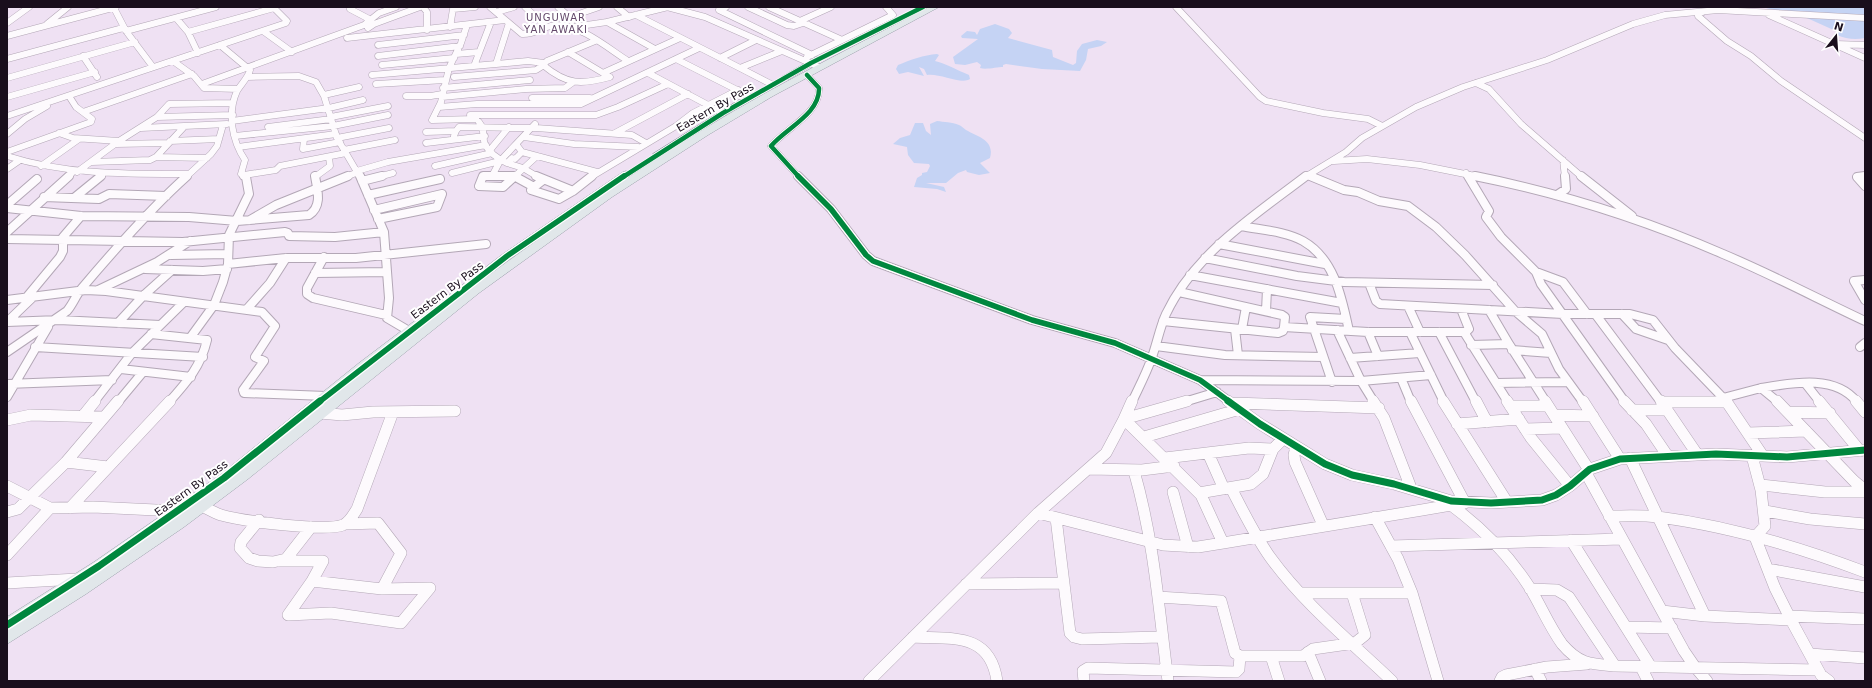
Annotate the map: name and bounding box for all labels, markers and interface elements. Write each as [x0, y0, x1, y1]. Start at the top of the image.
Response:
district label: UNGUWAR YAN AWAKI [523, 12, 588, 35]
north arrow [1816, 16, 1856, 56]
text: N [1832, 19, 1845, 34]
street label: Eastern By Pass [674, 80, 756, 135]
street label: Eastern By Pass [409, 259, 486, 322]
street label: Eastern By Pass [152, 457, 231, 519]

